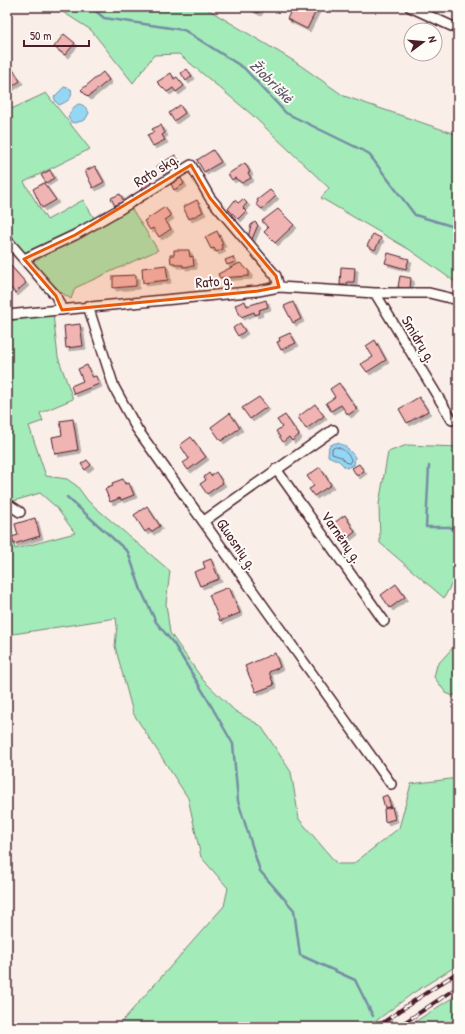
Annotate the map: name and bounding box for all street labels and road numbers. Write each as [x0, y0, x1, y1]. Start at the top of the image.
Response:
street label: Rato skg. [130, 148, 182, 192]
street label: Rato g. [195, 269, 233, 293]
street label: Smidrų g. [397, 312, 441, 366]
street label: Varnėnų g. [316, 507, 368, 567]
street label: Gluosnių g. [212, 514, 262, 574]

